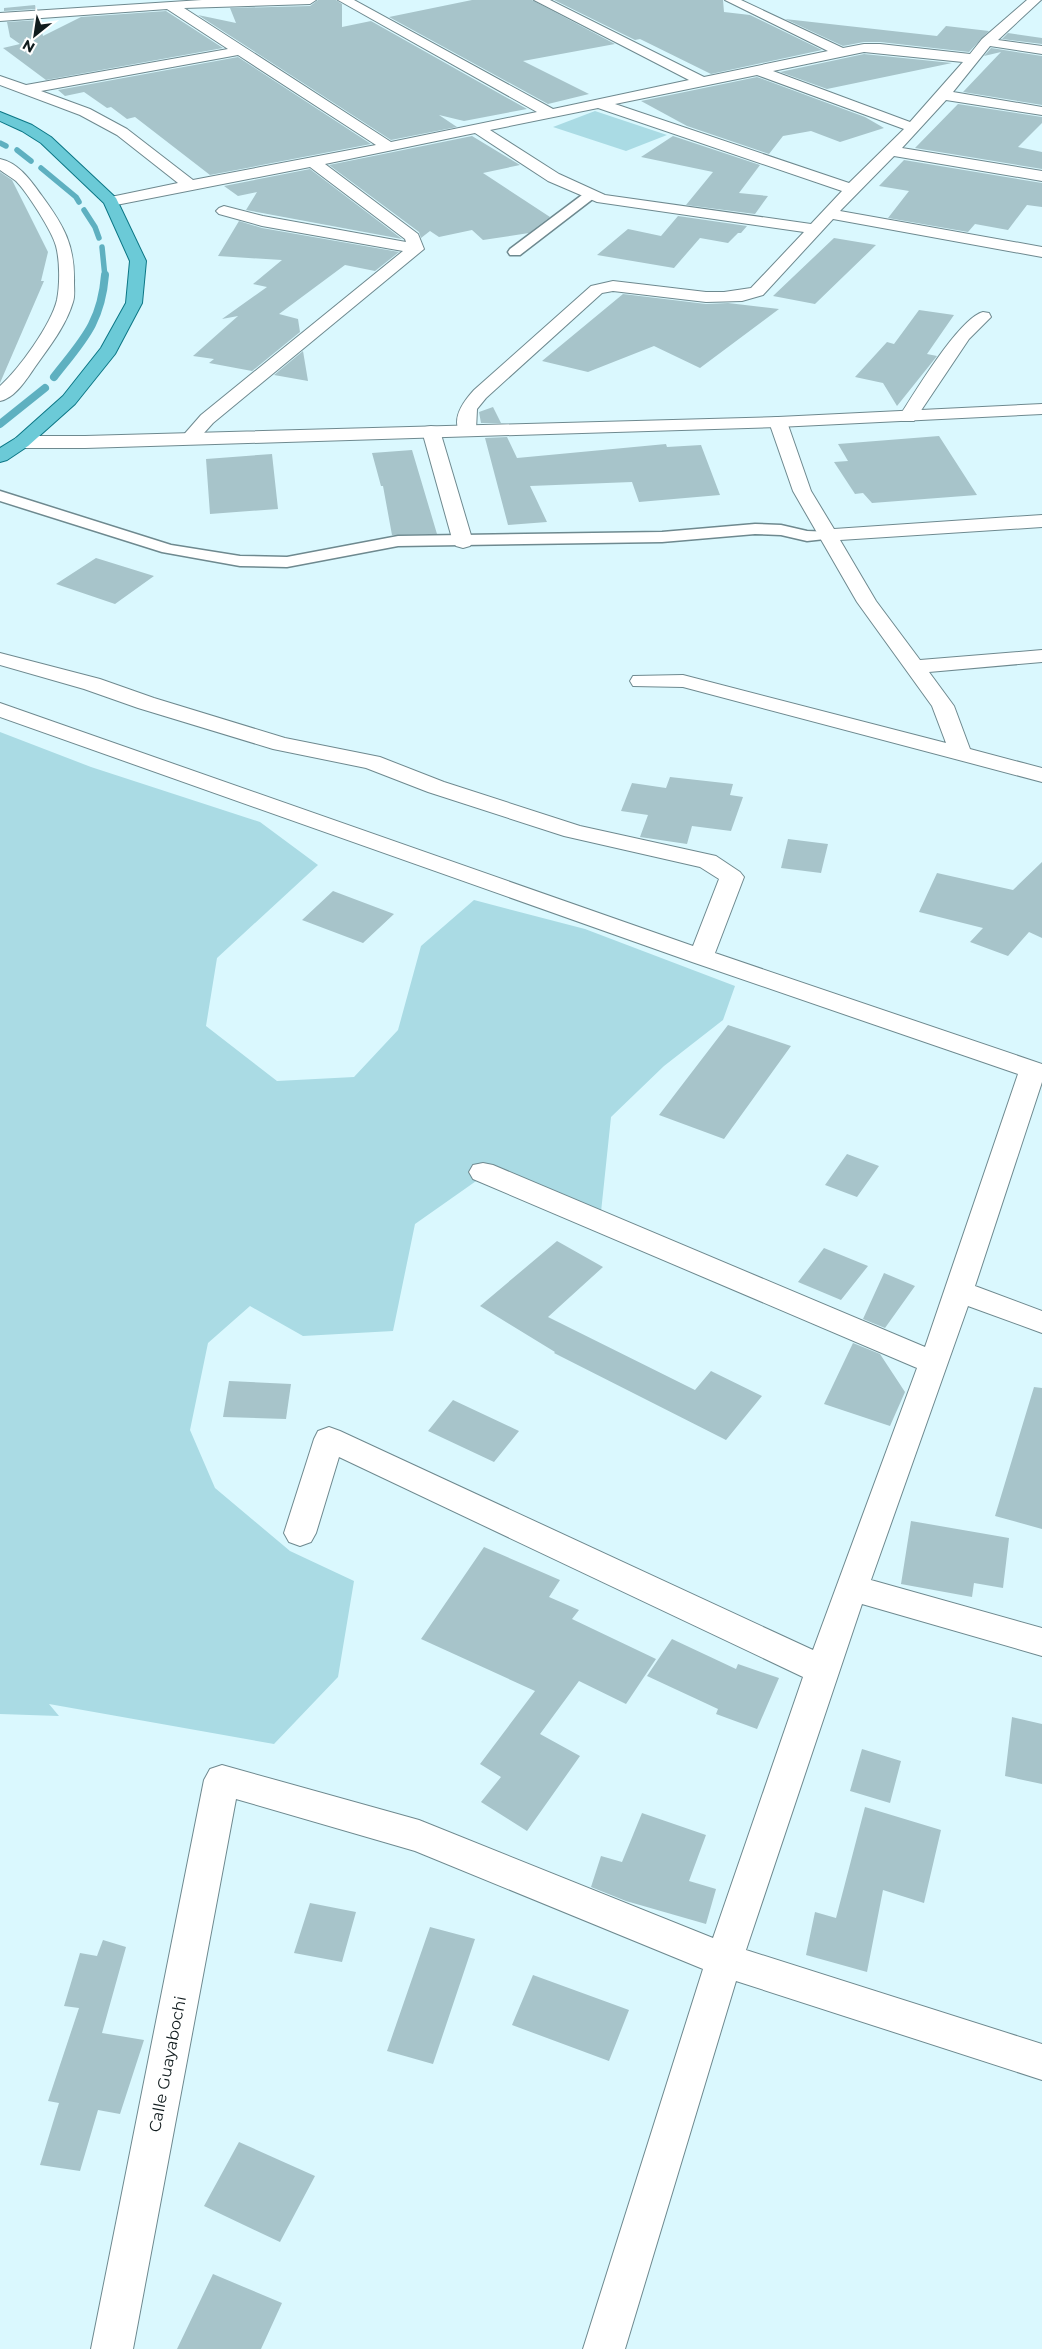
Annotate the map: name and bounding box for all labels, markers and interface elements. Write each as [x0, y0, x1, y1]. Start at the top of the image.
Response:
north arrow [10, 10, 60, 60]
text: N [19, 36, 38, 57]
street label: Calle Guayabochi [145, 1995, 190, 2134]

